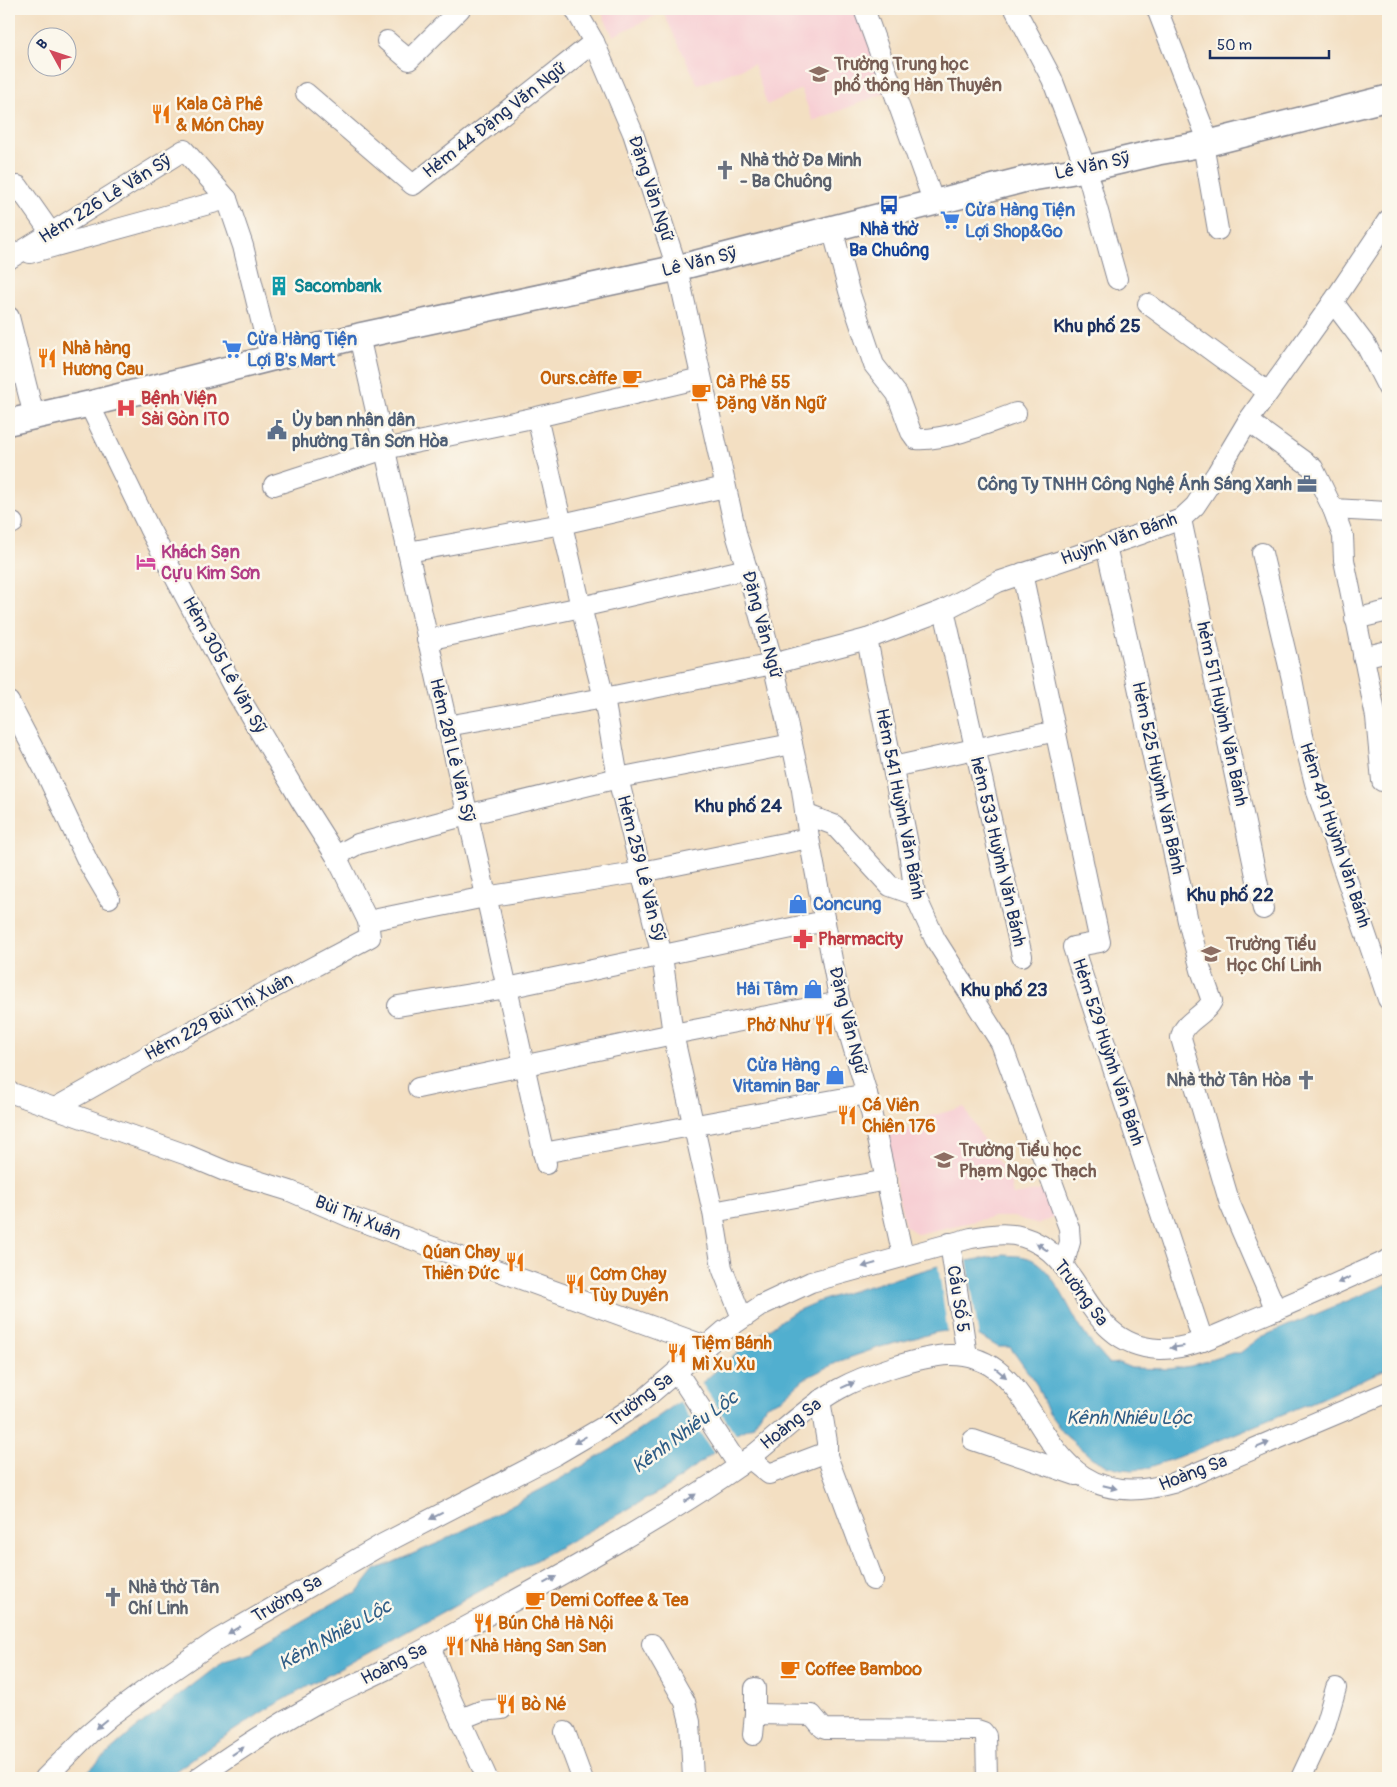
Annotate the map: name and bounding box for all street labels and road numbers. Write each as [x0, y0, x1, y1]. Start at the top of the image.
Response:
street label: Hẻm 44 Đặng Văn Ngữ [418, 57, 572, 183]
street label: Đặng Văn Ngữ [623, 133, 679, 245]
street label: Lê Văn Sỹ [1052, 147, 1132, 185]
street label: Hẻm 226 Lê Văn Sỹ [35, 149, 176, 249]
street label: Lê Văn Sỹ [659, 242, 739, 282]
street label: Huỳnh Văn Bánh [1058, 507, 1180, 571]
street label: Đặng Văn Ngữ [737, 568, 787, 682]
street label: Hẻm 305 Lê Văn Sỹ [177, 593, 271, 738]
street label: hẻm 511 Huỳnh Văn Bánh [1191, 620, 1253, 808]
street label: Hẻm 281 Lê Văn Sỹ [424, 676, 480, 824]
street label: Hẻm 525 Huỳnh Văn Bánh [1126, 680, 1190, 876]
street label: Hẻm 541 Huỳnh Văn Bánh [870, 707, 930, 901]
street label: Hẻm 491 Huỳnh Văn Bánh [1294, 739, 1376, 931]
street label: hẻm 533 Huỳnh Văn Bánh [965, 755, 1031, 949]
street label: Hẻm 259 Lê Văn Sỹ [612, 793, 670, 944]
street label: Hẻm 529 Huỳnh Văn Bánh [1067, 955, 1149, 1149]
street label: Đặng Văn Ngữ [823, 964, 873, 1078]
street label: Hẻm 229 Bùi Thị Xuân [141, 968, 297, 1066]
street label: Bùi Thị Xuân [311, 1190, 405, 1246]
street label: Trường Sa [1049, 1255, 1113, 1331]
street label: Cầu Số 5 [941, 1264, 976, 1334]
street label: Trường Sa [602, 1368, 678, 1432]
street label: Hoàng Sa [756, 1393, 826, 1455]
street label: Hoàng Sa [1156, 1449, 1230, 1497]
street label: Trường Sa [248, 1570, 326, 1628]
street label: Hoàng Sa [357, 1638, 431, 1690]

